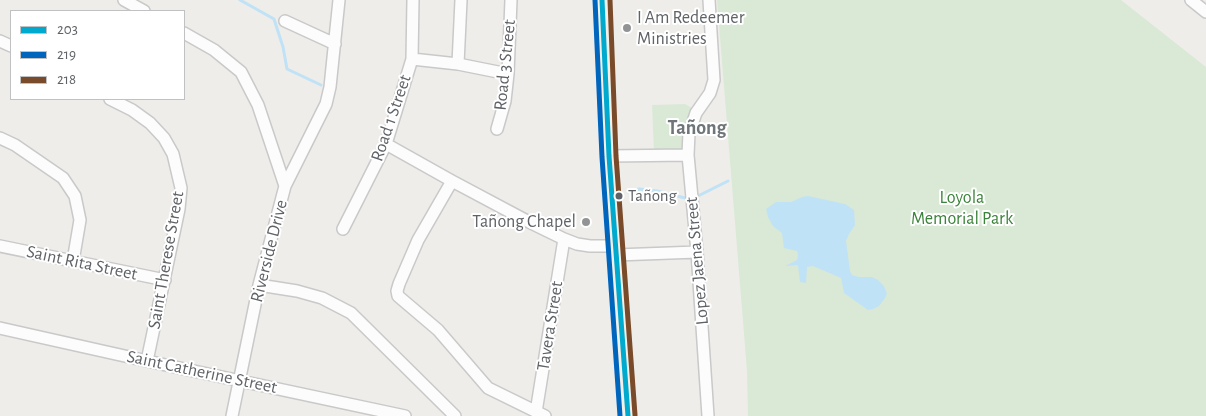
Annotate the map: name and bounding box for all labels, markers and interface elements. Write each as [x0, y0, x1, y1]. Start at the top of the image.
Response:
place label: I Am Redeemer Ministries [637, 7, 744, 50]
legend [10, 10, 185, 100]
street label: Road 3 Street [489, 18, 521, 112]
text: 203 [57, 22, 78, 37]
marker: I Am Redeemer Ministries [621, 22, 633, 34]
text: 219 [57, 47, 76, 62]
text: 218 [57, 72, 76, 87]
street label: Road 1 Street [366, 72, 416, 164]
district label: Tañong [667, 116, 727, 140]
place label: Tañong [628, 186, 677, 206]
park label: Loyola Memorial Park [911, 187, 1013, 230]
street label: Saint Therese Street [143, 189, 189, 331]
marker: Tañong [614, 191, 624, 201]
street label: Lopez Jaena Street [681, 196, 713, 326]
street label: Riverside Drive [246, 198, 292, 304]
place label: Tañong Chapel [472, 211, 576, 233]
marker: Tañong Chapel [580, 216, 592, 228]
street label: Saint Rita Street [25, 241, 139, 285]
street label: Tavera Street [532, 280, 568, 372]
street label: Saint Catherine Street [125, 346, 279, 398]

